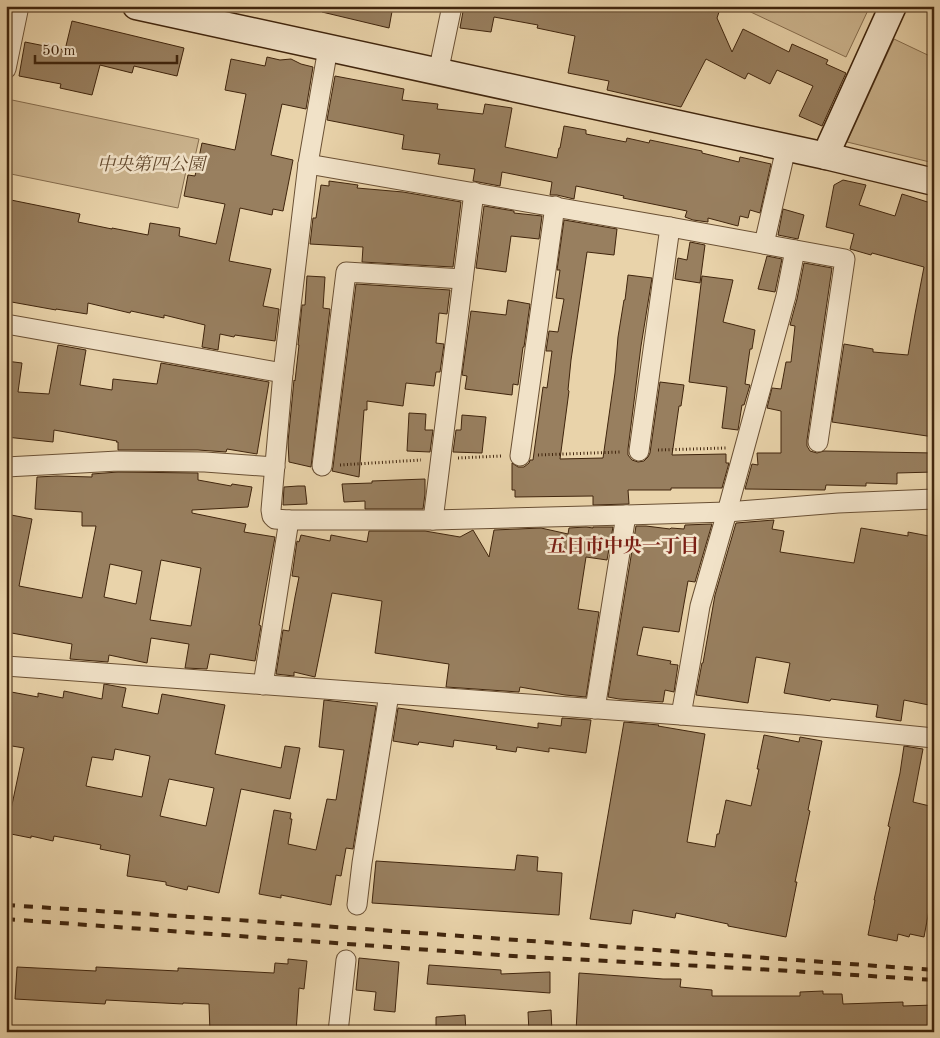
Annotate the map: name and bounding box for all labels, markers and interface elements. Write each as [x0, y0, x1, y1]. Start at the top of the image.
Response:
scale bar [35, 32, 178, 64]
text: 50 m [42, 44, 76, 59]
park label: 中央第四公園 [97, 154, 208, 174]
district label: 五日市中央一丁目 [547, 535, 699, 557]

